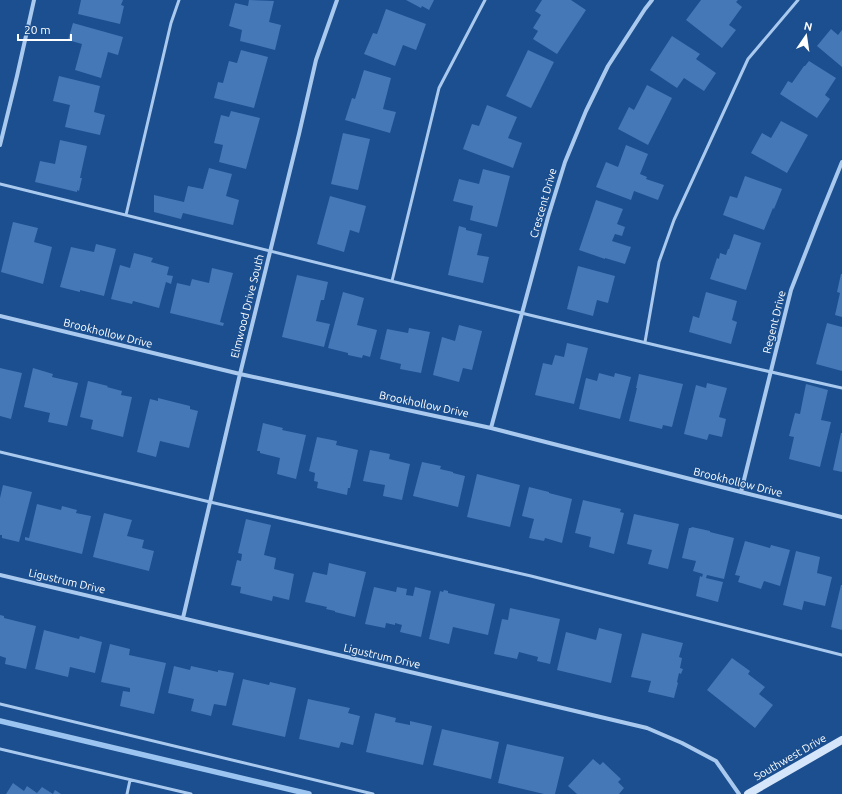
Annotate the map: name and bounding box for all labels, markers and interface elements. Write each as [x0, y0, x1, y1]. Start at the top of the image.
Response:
scale bar [18, 16, 71, 42]
north arrow [786, 16, 826, 56]
text: N [803, 19, 814, 33]
text: 20 m [24, 23, 51, 36]
street label: Crescent Drive [527, 167, 559, 239]
street label: Elmwood Drive South [228, 253, 266, 359]
street label: Regent Drive [760, 289, 788, 355]
street label: Brookhollow Drive [62, 316, 154, 350]
street label: Brookhollow Drive [378, 389, 470, 419]
street label: Brookhollow Drive [692, 465, 784, 499]
street label: Ligustrum Drive [27, 566, 107, 596]
street label: Ligustrum Drive [342, 641, 422, 671]
street label: Southwest Drive [752, 731, 828, 783]

